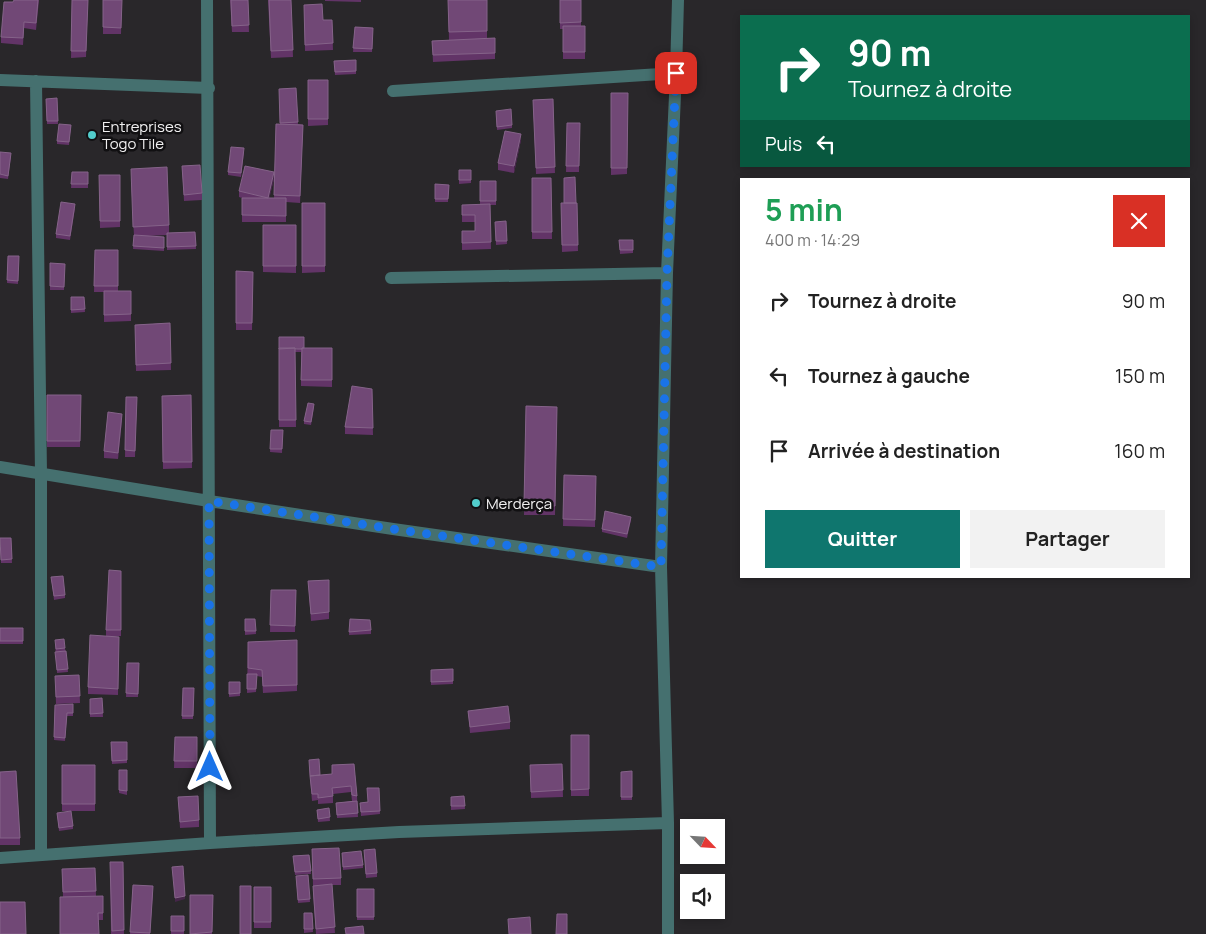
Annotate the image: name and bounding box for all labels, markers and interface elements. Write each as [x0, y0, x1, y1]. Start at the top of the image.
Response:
text: 90 m [848, 29, 931, 77]
icon: right [765, 35, 830, 100]
pin [655, 52, 697, 94]
icon: arrive [662, 59, 690, 87]
text: Tournez à droite [848, 74, 1012, 104]
place label: Entreprises Togo Tile [102, 116, 182, 154]
marker: Entreprises Togo Tile [86, 129, 98, 141]
icon: left [812, 130, 840, 158]
text: Puis [765, 131, 802, 157]
text: 5 min [765, 189, 843, 230]
button: close [1113, 195, 1165, 247]
text: 400 m · 14:29 [765, 229, 860, 251]
icon: right [765, 287, 793, 315]
text: Tournez à droite [808, 288, 956, 314]
text: 90 m [1122, 288, 1165, 314]
icon: left [765, 362, 793, 390]
text: Tournez à gauche [808, 363, 970, 389]
text: 150 m [1115, 363, 1165, 389]
icon: arrive [765, 437, 793, 465]
text: Arrivée à destination [808, 438, 1000, 464]
text: 160 m [1114, 438, 1165, 464]
place label: Merderça [486, 493, 552, 514]
marker: Merderça [470, 497, 482, 509]
button: Quitter [765, 510, 960, 568]
button: Partager [970, 510, 1165, 568]
position arrow [183, 740, 235, 792]
north arrow [680, 819, 725, 864]
map controls [680, 819, 725, 919]
button: sound [680, 874, 725, 919]

